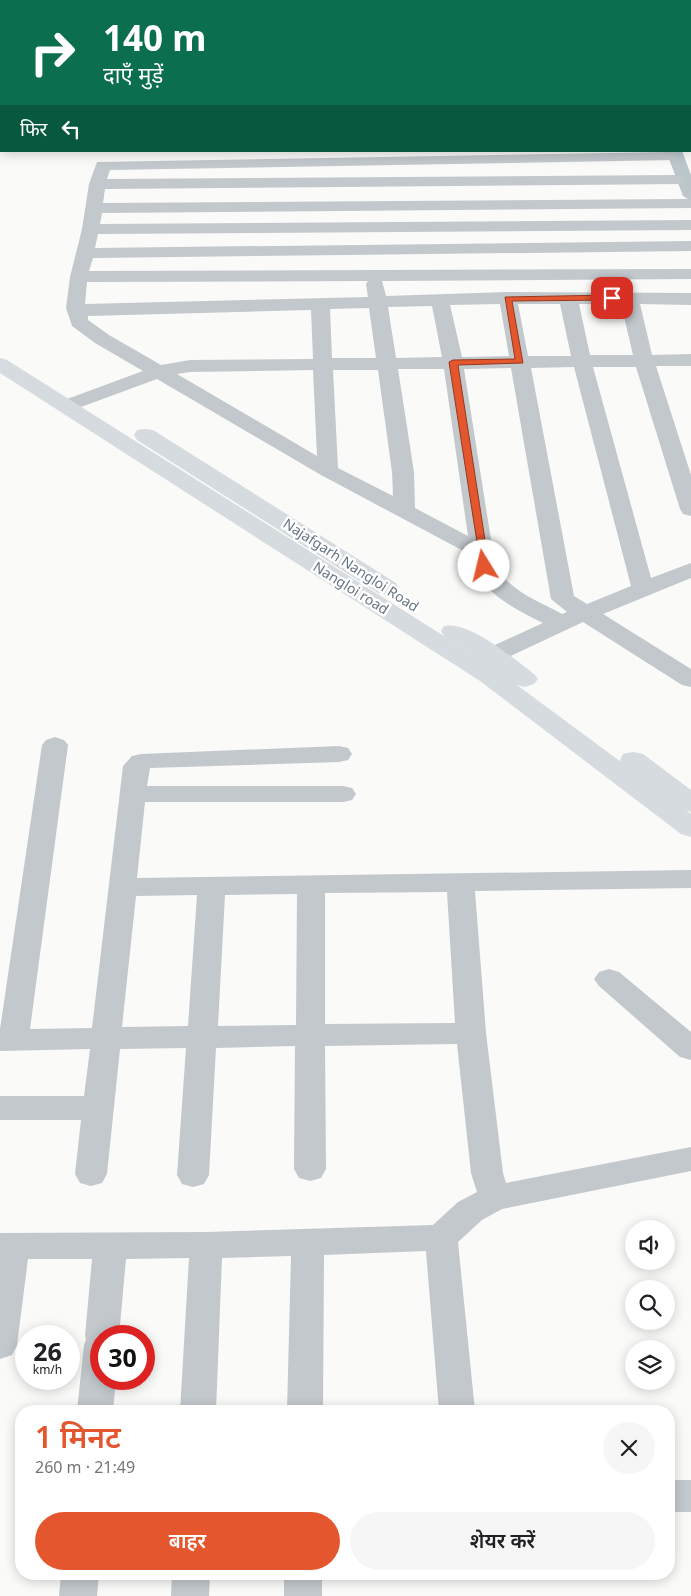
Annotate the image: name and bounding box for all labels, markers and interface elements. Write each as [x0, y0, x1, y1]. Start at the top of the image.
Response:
text: 140 m [103, 14, 206, 61]
icon: right [20, 20, 85, 85]
text: दाएँ मुड़ें [103, 59, 163, 89]
icon: left [57, 115, 85, 143]
text: फिर [20, 116, 47, 142]
pin [591, 277, 633, 319]
icon: arrive [598, 284, 626, 312]
street label: Najafgarh Nangloi Road [280, 514, 423, 616]
position arrow [457, 539, 509, 591]
street label: Nangloi road [310, 557, 393, 618]
map controls [625, 1220, 675, 1390]
button: sound [625, 1220, 675, 1270]
button: search [625, 1280, 675, 1330]
speed limit sign: 30 [90, 1325, 155, 1390]
text: 26 [33, 1334, 62, 1368]
button: layers [625, 1340, 675, 1390]
text: km/h [33, 1361, 62, 1378]
text: 1 मिनट [35, 1416, 121, 1457]
button: close [603, 1422, 655, 1474]
text: 260 m · 21:49 [35, 1456, 135, 1478]
button: बाहर [35, 1512, 340, 1570]
button: शेयर करें [350, 1512, 655, 1570]

